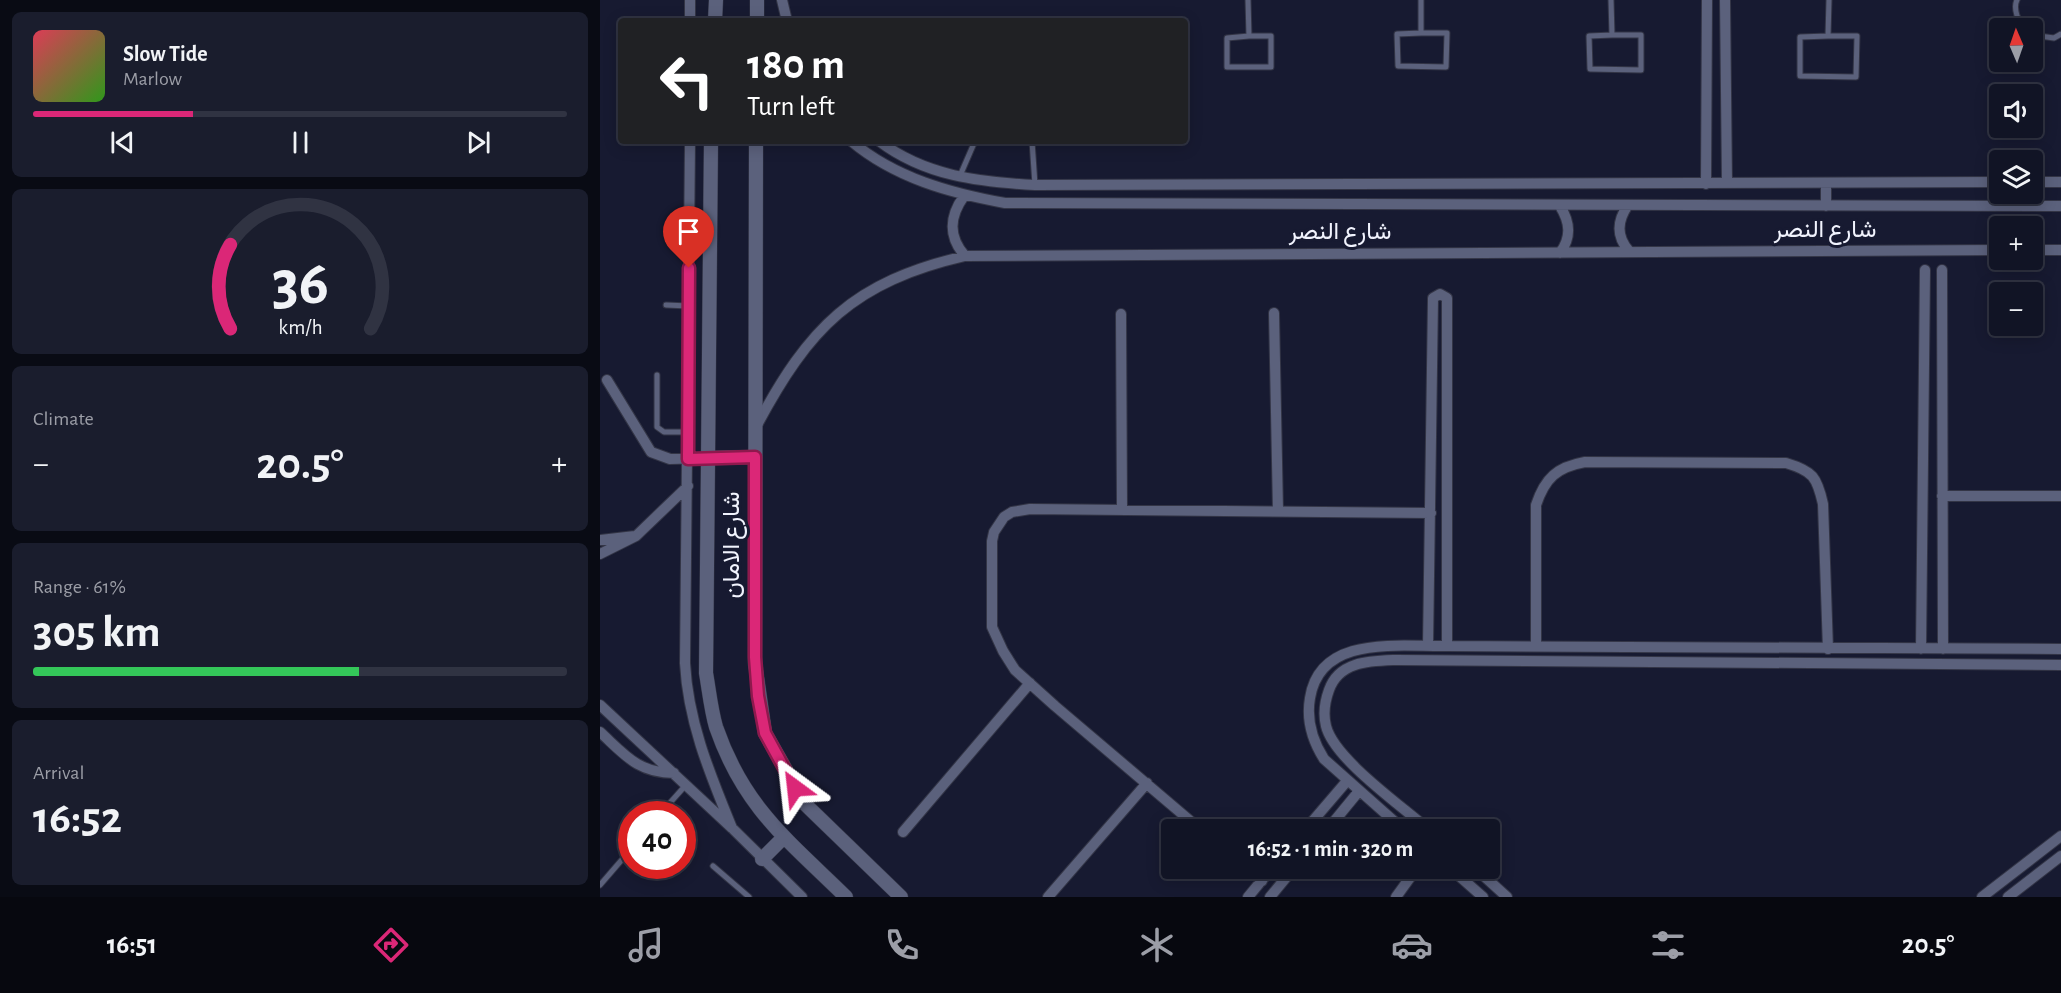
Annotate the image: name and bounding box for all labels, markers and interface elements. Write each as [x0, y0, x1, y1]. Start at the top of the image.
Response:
north arrow [1989, 18, 2043, 72]
map controls [1989, 18, 2043, 336]
icon: left [648, 42, 726, 120]
text: Slow Tide [123, 43, 208, 65]
text: 180 m [747, 44, 845, 86]
text: Marlow [123, 69, 182, 89]
button: sound [1989, 84, 2043, 138]
text: Turn left [747, 93, 835, 120]
icon: previous [106, 126, 139, 159]
icon: pause [284, 126, 317, 159]
icon: next [462, 126, 495, 159]
button: layers [1989, 150, 2043, 204]
pin [663, 206, 714, 268]
icon: arrive [672, 215, 705, 248]
button: + [1989, 216, 2043, 270]
street label: شارع النصر [1773, 218, 1876, 245]
street label: شارع النصر [1288, 220, 1391, 247]
text: 36 [271, 253, 329, 315]
button: − [1989, 282, 2043, 336]
text: km/h [278, 317, 322, 338]
text: Climate [33, 409, 94, 429]
text: 20.5° [256, 442, 344, 487]
text: − [33, 448, 49, 481]
text: + [551, 448, 567, 481]
street label: شارع الامان [720, 492, 747, 598]
text: Range · 61% [33, 577, 126, 597]
text: 305 km [33, 610, 161, 655]
position arrow [763, 756, 827, 820]
text: Arrival [33, 763, 84, 783]
text: 16:52 [33, 796, 122, 841]
speed limit sign: 40 [618, 801, 696, 879]
text: 16:52 · 1 min · 320 m [1248, 838, 1413, 860]
icon: directions [370, 924, 412, 966]
icon: music [625, 924, 667, 966]
icon: phone [881, 924, 923, 966]
icon: climate [1136, 924, 1178, 966]
icon: car [1391, 924, 1433, 966]
icon: filters [1647, 924, 1689, 966]
text: 16:51 [107, 931, 157, 958]
text: 20.5° [1902, 931, 1954, 958]

